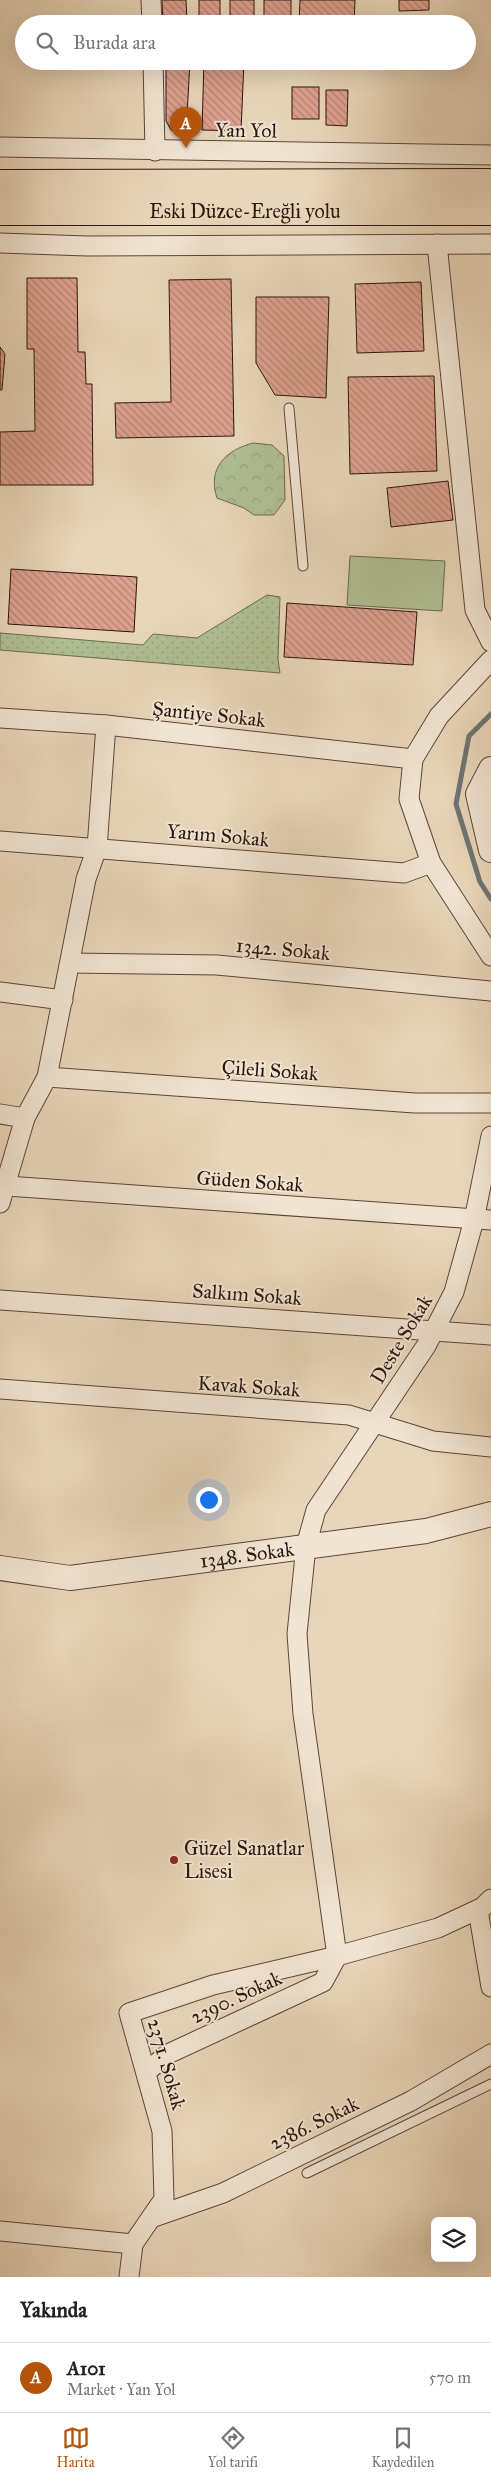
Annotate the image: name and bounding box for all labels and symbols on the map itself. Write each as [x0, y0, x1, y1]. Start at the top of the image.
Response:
pin: A [170, 107, 202, 148]
street label: Yan Yol [215, 117, 278, 143]
street label: Eski Düzce-Ereğli yolu [149, 199, 341, 224]
street label: Şantiye Sokak [151, 696, 268, 732]
street label: Yarım Sokak [166, 819, 271, 851]
street label: 1342. Sokak [235, 933, 332, 965]
street label: Çileli Sokak [221, 1055, 320, 1085]
street label: Güden Sokak [196, 1165, 305, 1197]
street label: Salkım Sokak [191, 1278, 303, 1310]
street label: Deste Sokak [365, 1289, 437, 1388]
street label: Kavak Sokak [197, 1370, 302, 1402]
your location [196, 1487, 222, 1513]
street label: 1348. Sokak [198, 1536, 296, 1573]
place label: Güzel Sanatlar Lisesi [184, 1836, 305, 1883]
marker: Güzel Sanatlar Lisesi [168, 1854, 180, 1866]
street label: 2390. Sokak [187, 1965, 286, 2028]
street label: 2371. Sokak [143, 2016, 192, 2113]
street label: 2386. Sokak [266, 2091, 363, 2155]

